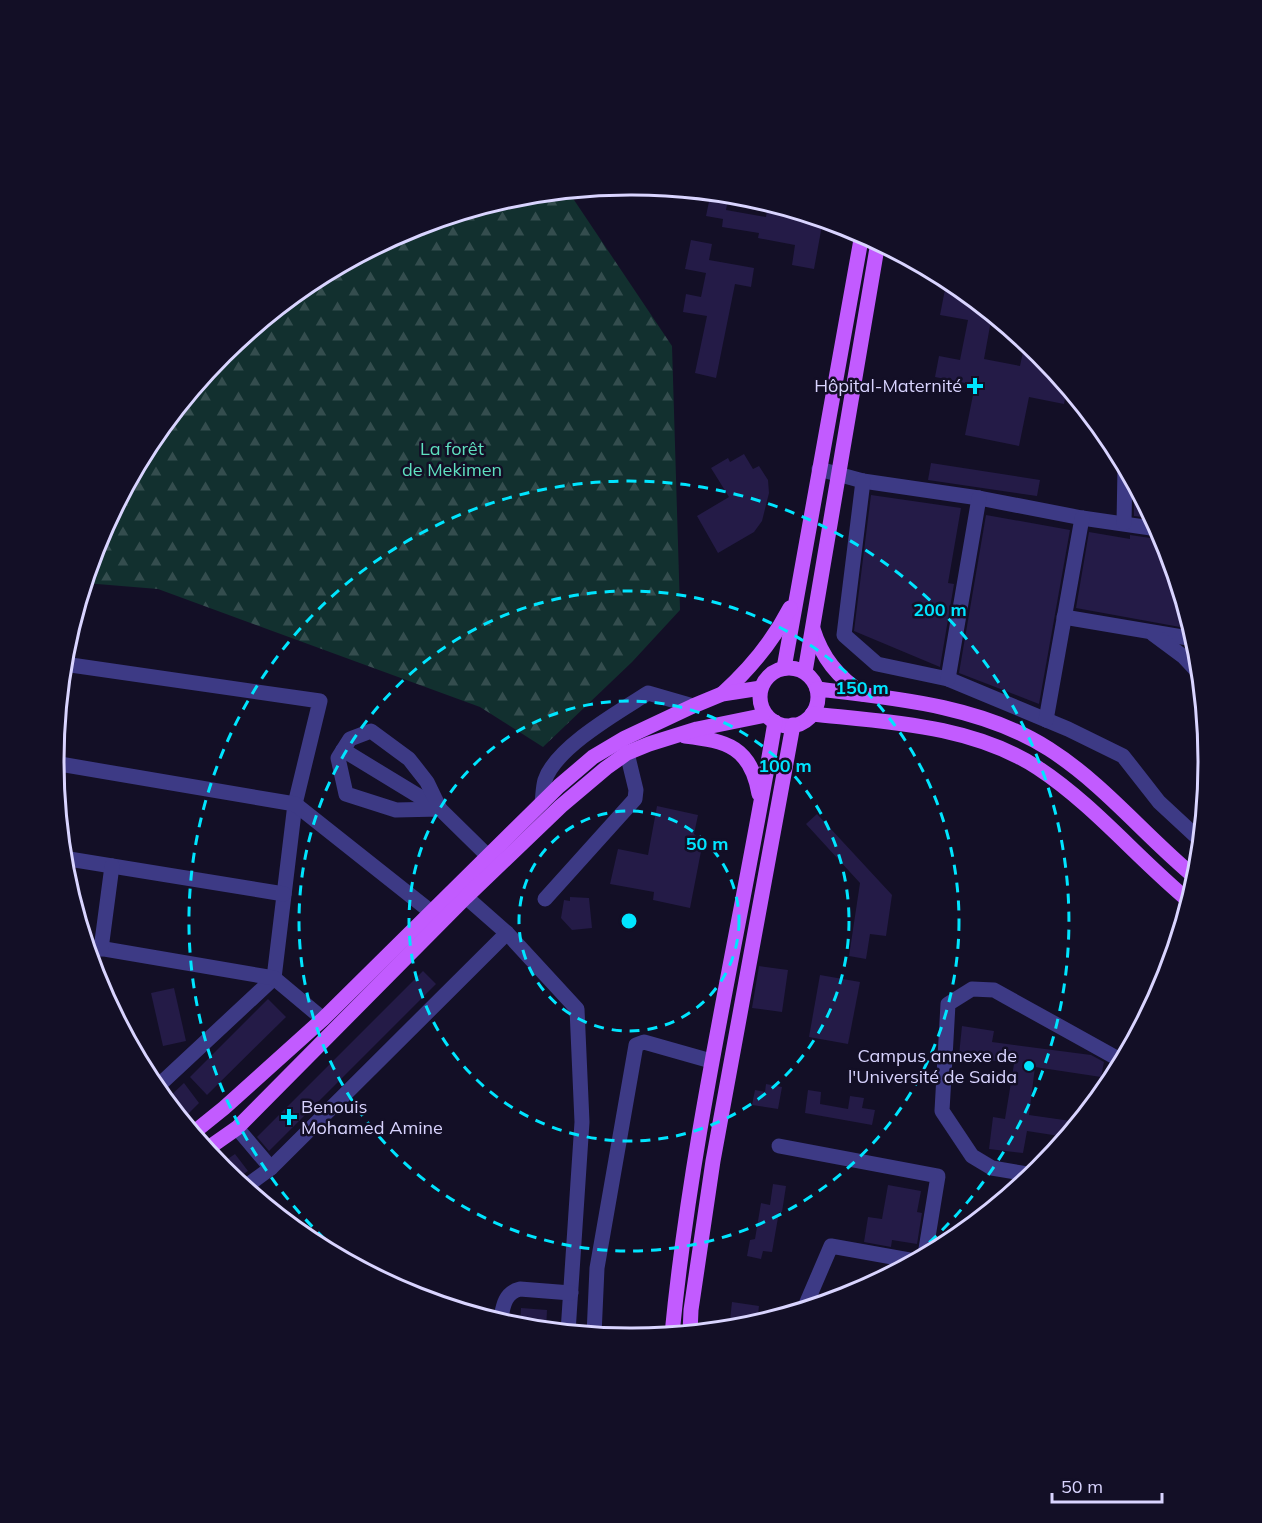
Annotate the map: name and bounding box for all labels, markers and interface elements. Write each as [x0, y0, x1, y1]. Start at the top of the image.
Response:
place label: Hôpital-Maternité [814, 374, 962, 397]
marker: Hôpital-Maternité [966, 377, 984, 395]
park label: La forêt de Mekimen [402, 437, 502, 481]
text: 200 m [913, 598, 967, 621]
text: 150 m [835, 676, 889, 699]
text: 100 m [758, 754, 812, 777]
text: 50 m [686, 832, 728, 855]
centre of rings [619, 911, 639, 931]
place label: Campus annexe de l'Université de Saida [848, 1044, 1017, 1088]
marker: Campus annexe de l'Université de Saida [1022, 1059, 1036, 1073]
place label: Benouis Mohamed Amine [301, 1095, 443, 1139]
marker: Benouis Mohamed Amine [282, 1110, 296, 1124]
scale bar [1052, 1466, 1162, 1504]
text: 50 m [1061, 1475, 1103, 1498]

